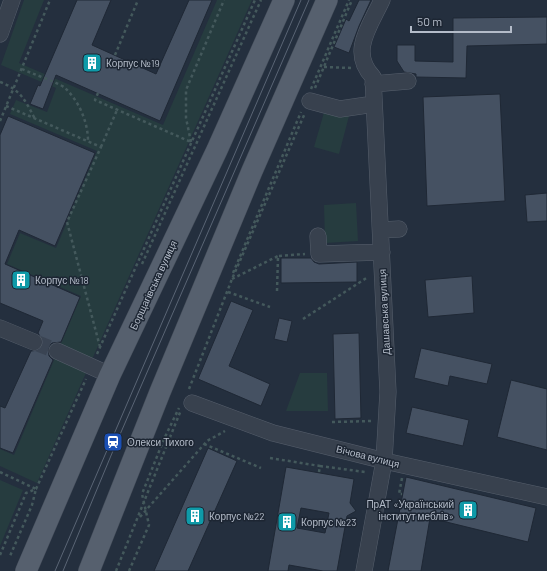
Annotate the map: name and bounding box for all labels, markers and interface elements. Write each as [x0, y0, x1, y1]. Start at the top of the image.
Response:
scale bar [411, 8, 511, 34]
text: 50 m [417, 14, 442, 28]
building icon: Корпус №19 [81, 52, 103, 74]
place label: Корпус №19 [106, 57, 160, 69]
street label: Борщагівська вулиця [127, 238, 179, 332]
building icon: Корпус №18 [10, 269, 32, 291]
street label: Дашавська вулиця [376, 269, 392, 355]
place label: Корпус №18 [35, 274, 89, 286]
station icon: Олекси Тихого [102, 431, 124, 453]
place label: Олекси Тихого [127, 436, 194, 448]
street label: Вічова вулиця [335, 442, 401, 470]
place label: ПрАТ «Український інститут меблів» [366, 498, 454, 522]
building icon: ПрАТ «Український інститут меблів» [457, 499, 479, 521]
building icon: Корпус №22 [184, 505, 206, 527]
place label: Корпус №22 [209, 510, 265, 522]
building icon: Корпус №23 [276, 511, 298, 533]
place label: Корпус №23 [301, 516, 356, 528]

